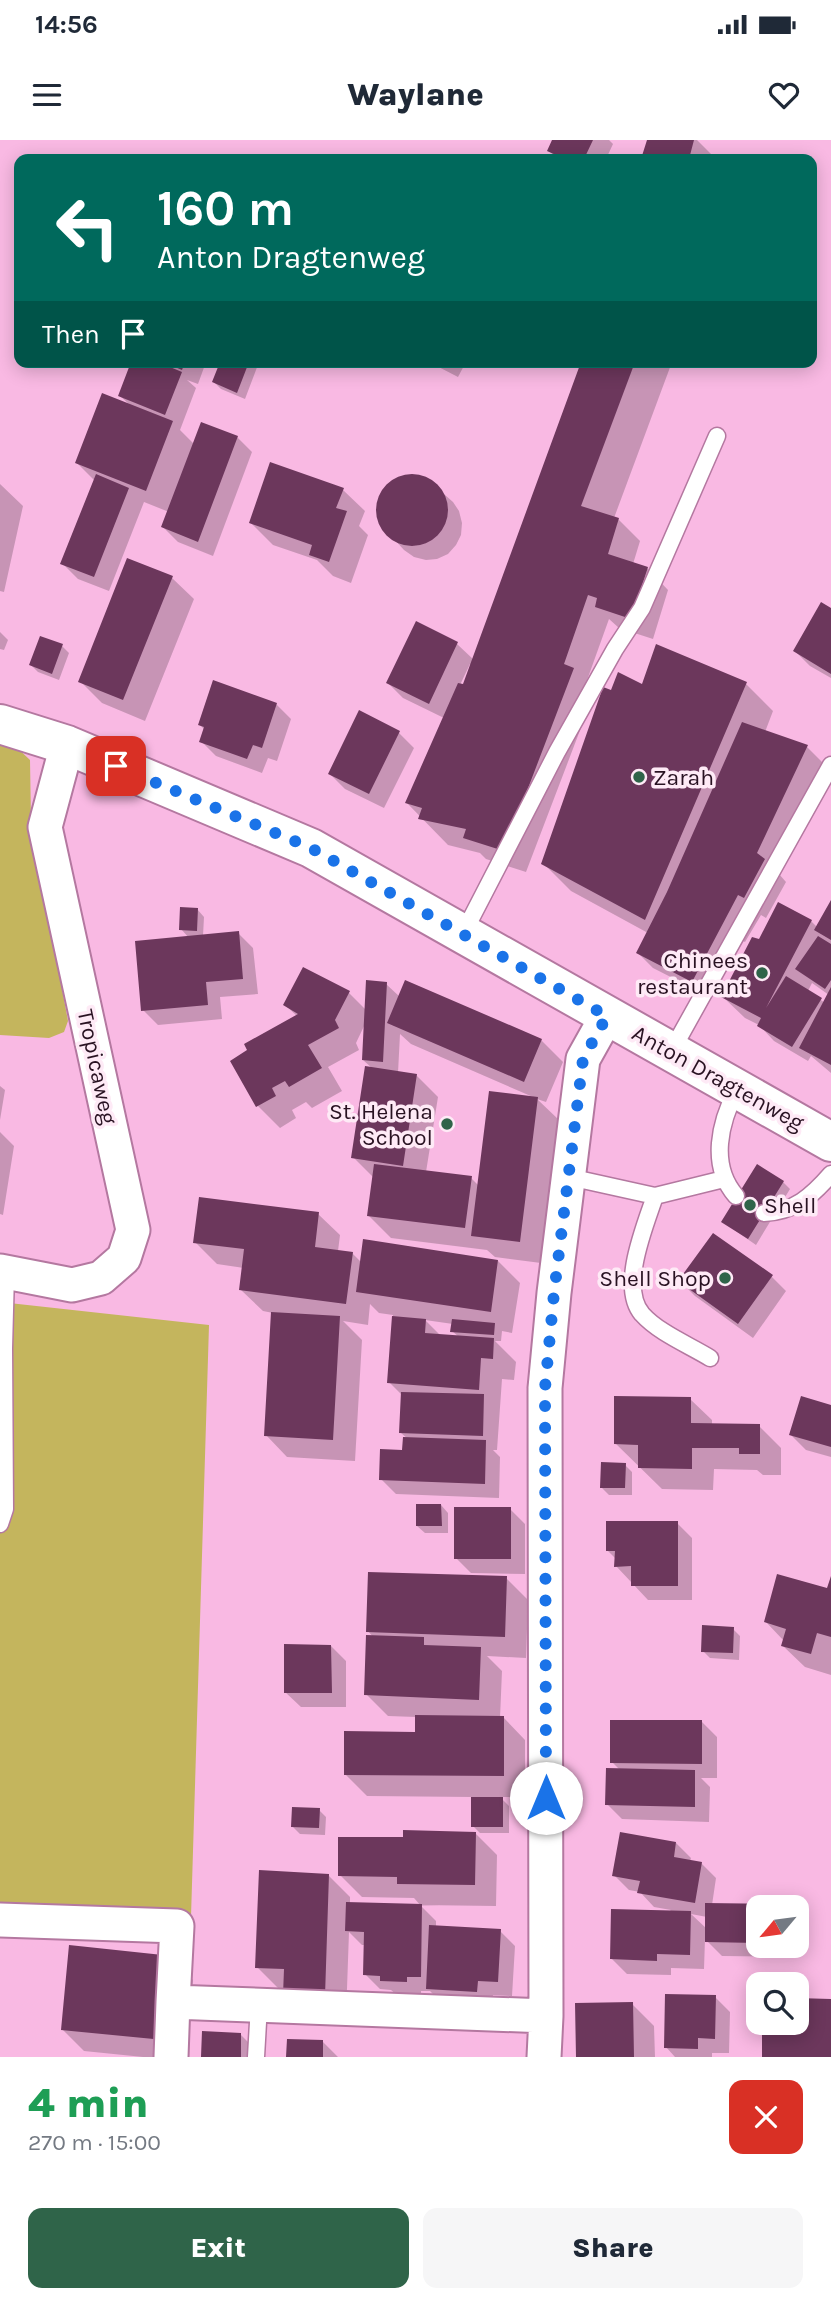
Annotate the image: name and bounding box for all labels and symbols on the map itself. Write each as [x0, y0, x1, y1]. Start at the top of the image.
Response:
pin [86, 736, 146, 796]
place label: Zarah [653, 764, 714, 791]
marker: Zarah [631, 769, 647, 785]
place label: Chinees restaurant [637, 947, 748, 1000]
marker: Chinees restaurant [754, 965, 770, 981]
street label: Tropicaweg [72, 1007, 122, 1127]
street label: Anton Dragtenweg [627, 1020, 809, 1136]
place label: St. Helena School [329, 1098, 433, 1151]
marker: St. Helena School [439, 1116, 455, 1132]
place label: Shell [764, 1192, 816, 1219]
marker: Shell [742, 1197, 758, 1213]
place label: Shell Shop [599, 1265, 711, 1292]
marker: Shell Shop [717, 1270, 733, 1286]
position arrow [509, 1761, 583, 1835]
north arrow [746, 1895, 808, 1958]

